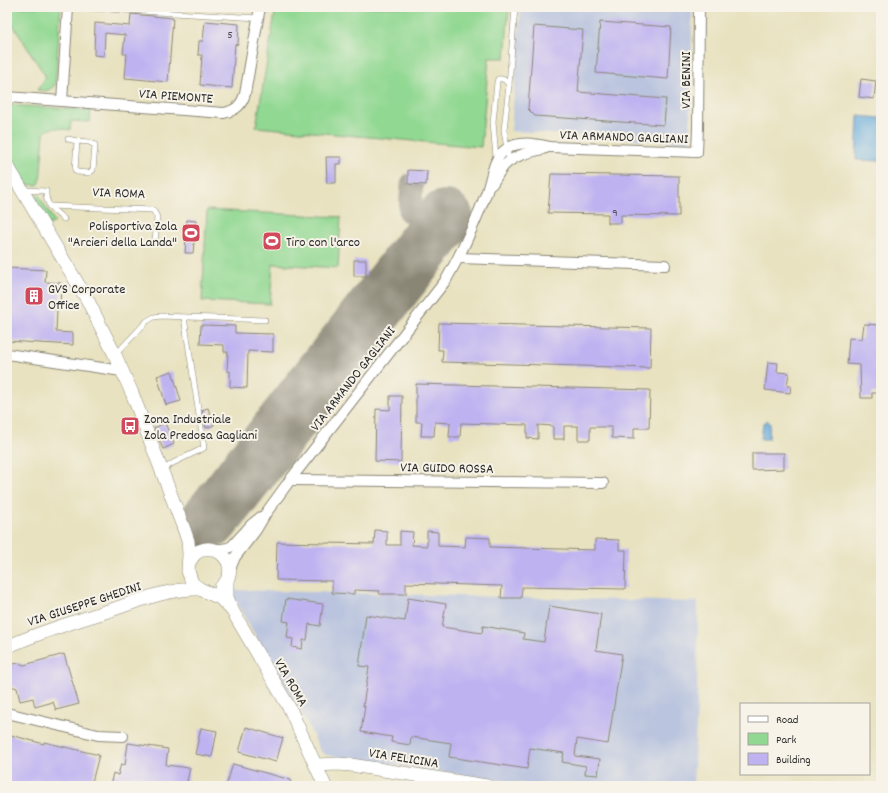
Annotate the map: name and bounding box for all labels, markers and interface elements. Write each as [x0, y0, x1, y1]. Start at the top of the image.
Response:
house number: 5 [227, 27, 233, 44]
street label: VIA BENINI [677, 51, 697, 109]
street label: VIA PIEMONTE [138, 84, 214, 110]
street label: VIA ARMANDO GAGLIANI [559, 126, 689, 150]
street label: VIA ROMA [92, 183, 146, 205]
house number: 9 [612, 205, 618, 222]
place label: Polisportiva Zola "Arcieri della Landa" [68, 217, 177, 253]
sports icon: Polisportiva Zola "Arcieri della Landa" [180, 222, 202, 244]
sports icon: Tiro con l'arco [261, 230, 283, 252]
place label: Tiro con l'arco [286, 233, 360, 253]
place label: GVS Corporate Office [48, 280, 125, 316]
building icon: GVS Corporate Office [23, 285, 45, 307]
street label: VIA ARMANDO GAGLIANI [306, 322, 401, 436]
place label: Zona Industriale Zola Predosa Gagliani [144, 410, 257, 446]
bus stop icon: Zona Industriale Zola Predosa Gagliani [119, 415, 141, 437]
street label: VIA GUIDO ROSSA [400, 458, 494, 480]
street label: VIA GIUSEPPE GHEDINI [25, 577, 145, 633]
street label: VIA ROMA [268, 655, 312, 711]
legend [740, 703, 870, 775]
text: Road [776, 712, 798, 729]
text: Park [776, 732, 797, 749]
street label: VIA FELICINA [367, 744, 440, 774]
text: Building [776, 752, 811, 769]

